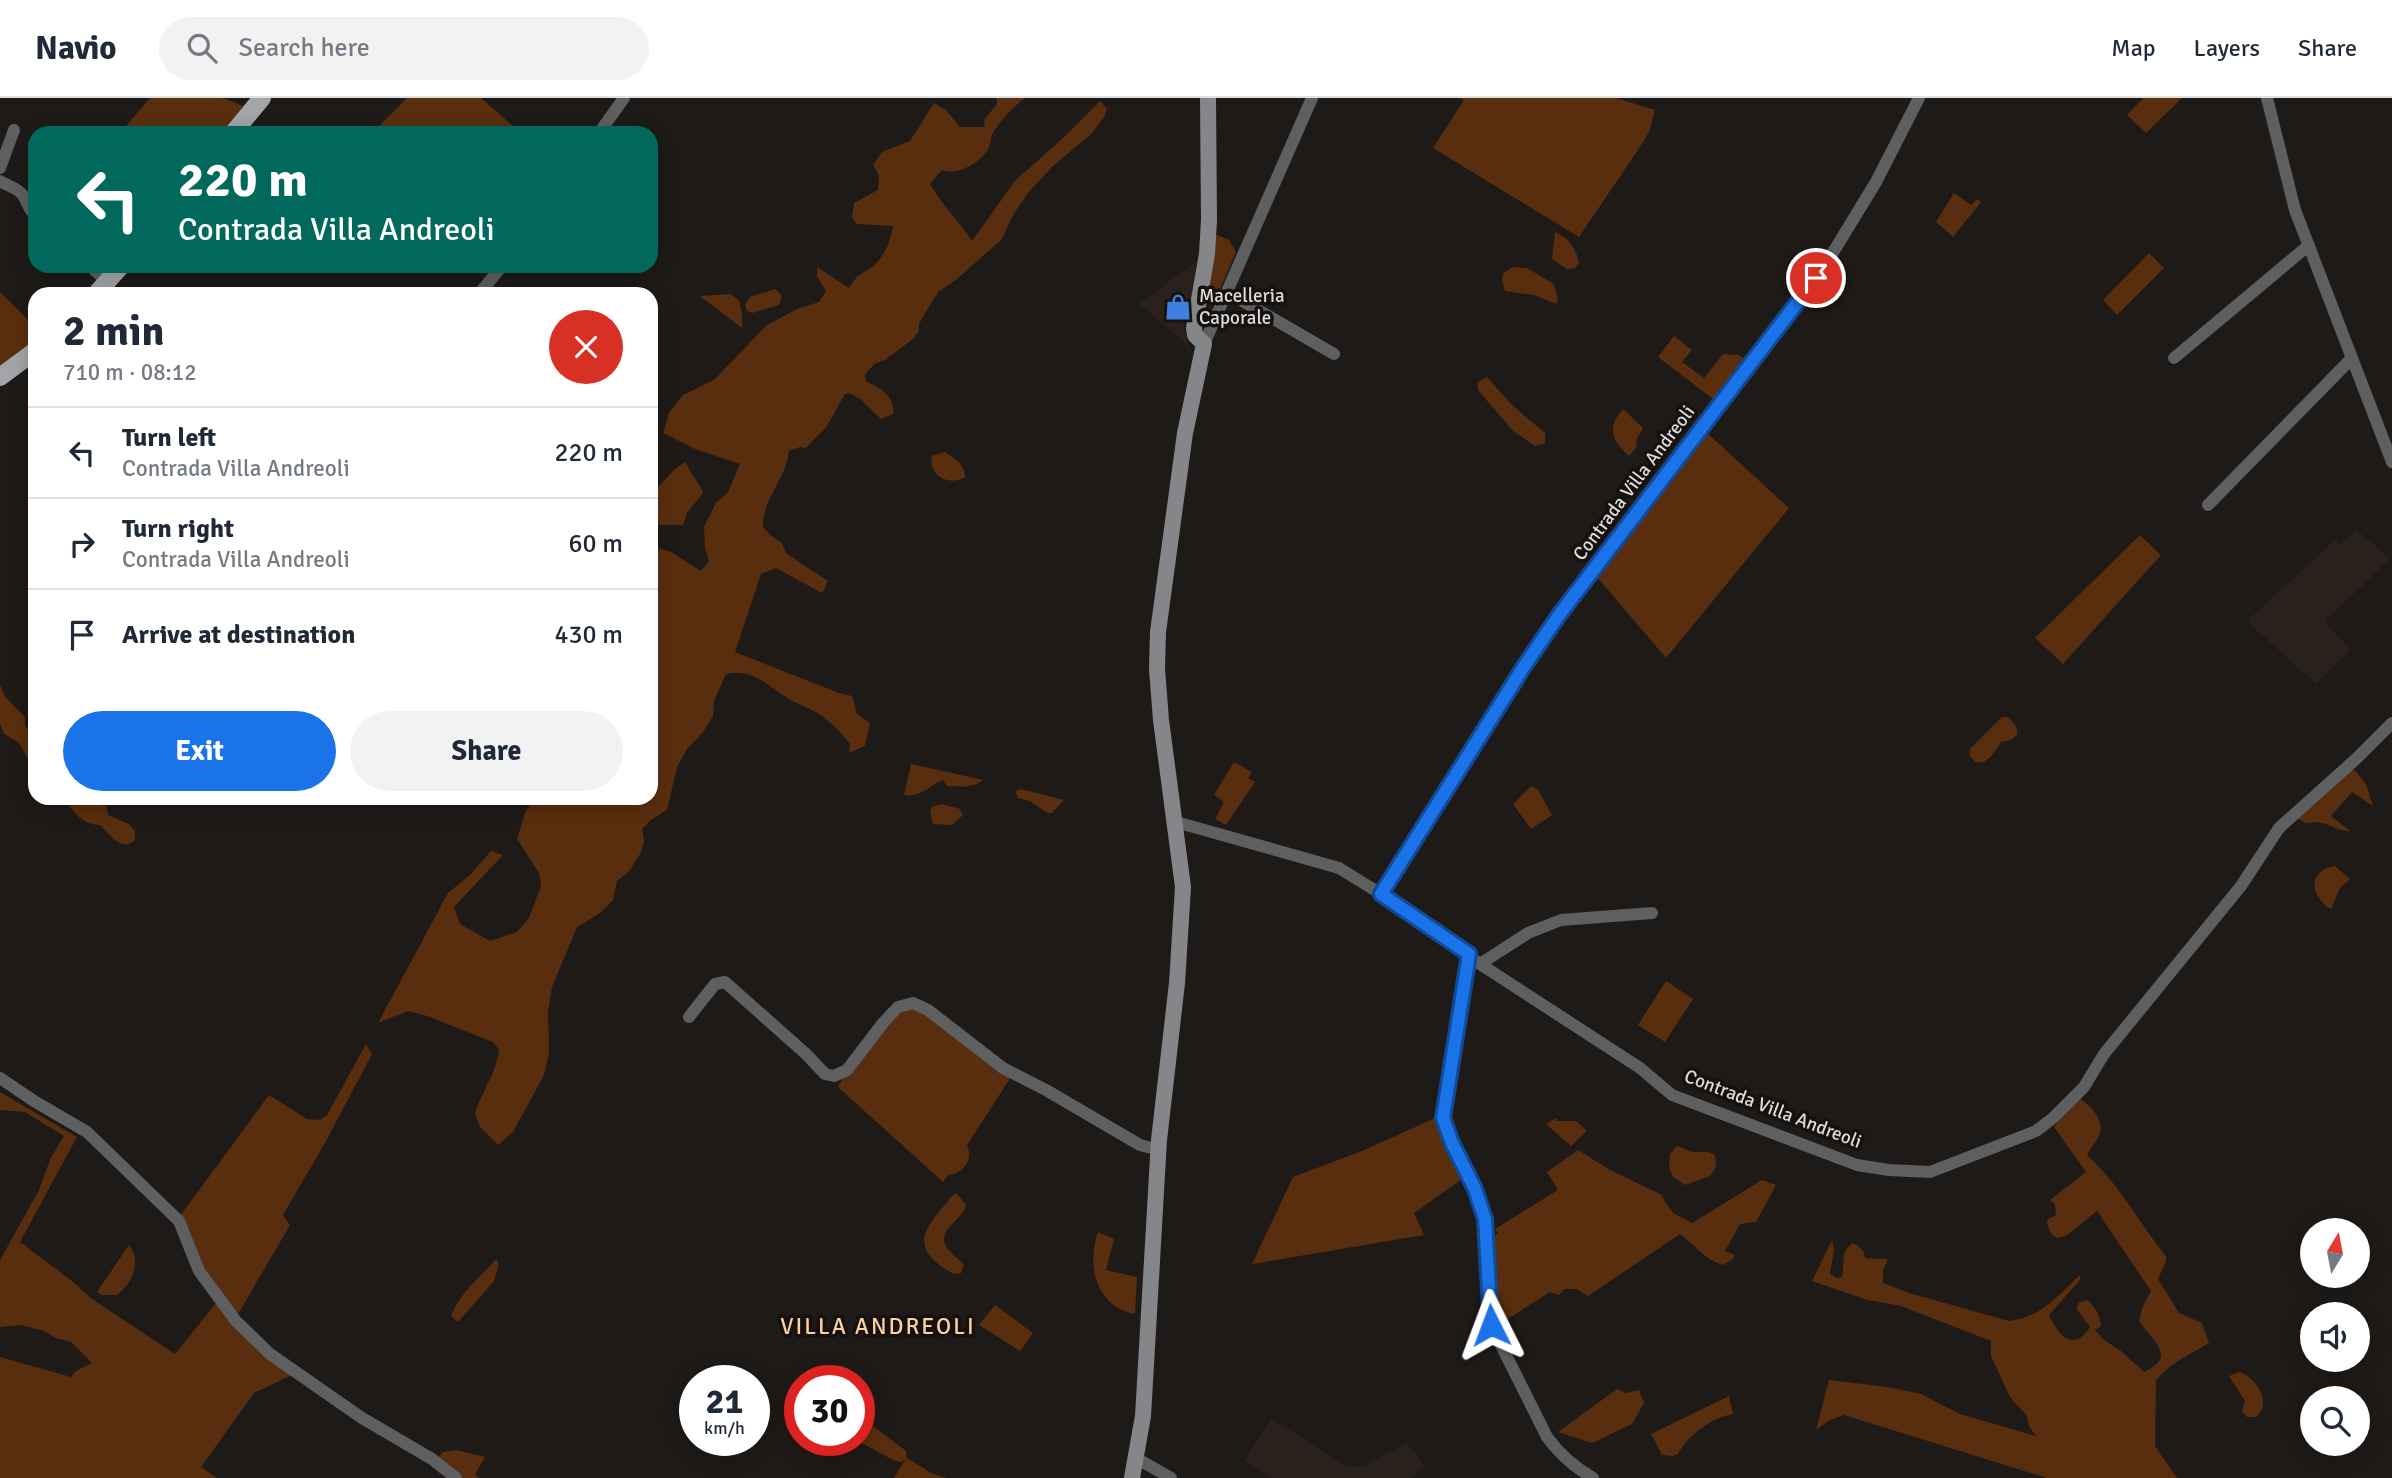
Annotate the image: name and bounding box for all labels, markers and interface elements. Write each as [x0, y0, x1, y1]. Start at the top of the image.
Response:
search box [159, 17, 649, 80]
text: Navio [35, 28, 117, 69]
icon: search [183, 29, 221, 67]
text: Search here [239, 32, 370, 64]
text: Map [2111, 33, 2156, 63]
text: Layers [2194, 33, 2260, 63]
text: Share [2298, 33, 2357, 63]
text: 220 m [178, 150, 308, 210]
icon: left [63, 154, 154, 245]
text: Contrada Villa Andreoli [178, 210, 495, 249]
pin [1786, 248, 1846, 308]
icon: arrive [1797, 259, 1835, 297]
place label: Macelleria Caporale [1199, 284, 1285, 330]
shop icon: Macelleria Caporale [1163, 292, 1193, 322]
text: 2 min [63, 306, 164, 357]
button: close [549, 310, 623, 384]
text: 710 m · 08:12 [63, 358, 197, 387]
street label: Contrada Villa Andreoli [1568, 401, 1700, 565]
text: Turn left [122, 422, 216, 454]
icon: left [63, 434, 101, 472]
text: 220 m [554, 437, 623, 469]
text: Contrada Villa Andreoli [122, 454, 350, 483]
text: Turn right [122, 513, 234, 545]
icon: right [63, 525, 101, 563]
text: 60 m [568, 528, 623, 560]
text: Contrada Villa Andreoli [122, 545, 350, 574]
icon: arrive [63, 616, 101, 654]
text: Arrive at destination [122, 619, 355, 651]
text: 430 m [554, 619, 623, 651]
button: Exit [63, 711, 336, 791]
button: Share [350, 711, 623, 791]
street label: Contrada Villa Andreoli [1681, 1064, 1865, 1154]
north arrow [2300, 1218, 2370, 1288]
map controls [2300, 1218, 2370, 1456]
position arrow [1454, 1288, 1528, 1362]
button: sound [2300, 1302, 2370, 1372]
district label: VILLA ANDREOLI [780, 1312, 976, 1341]
speed limit sign: 30 [784, 1365, 875, 1456]
text: 21 [706, 1380, 743, 1423]
button: search [2300, 1386, 2370, 1456]
text: km/h [704, 1417, 745, 1439]

